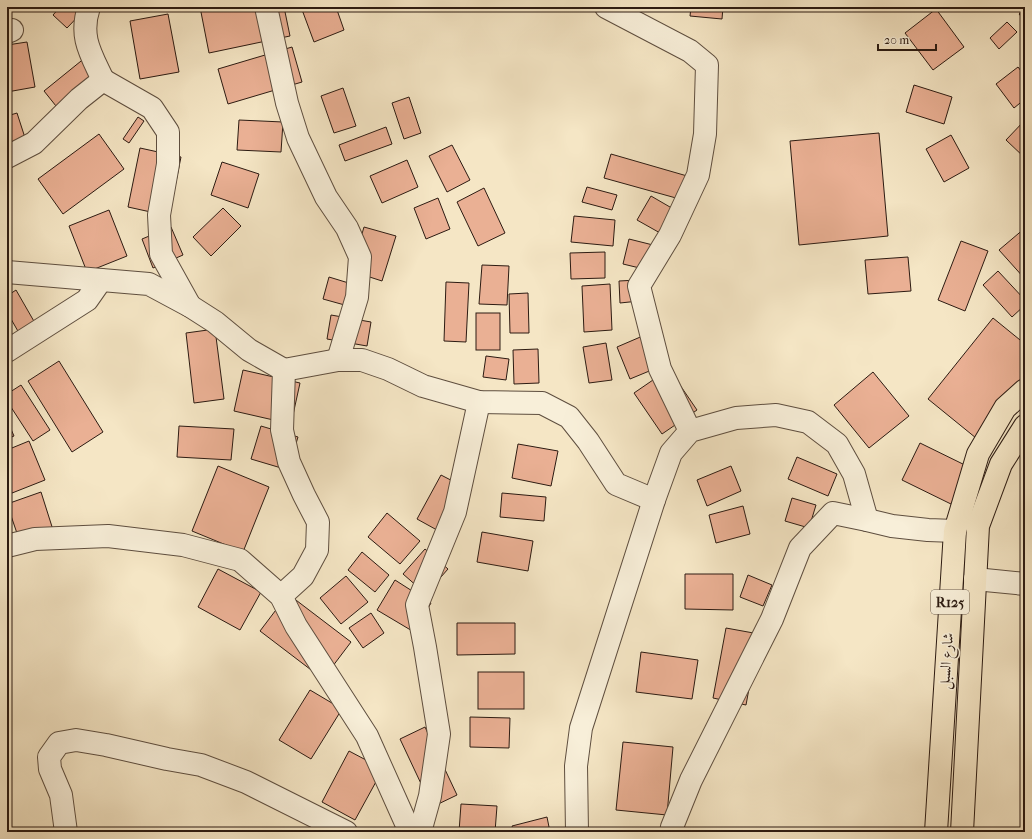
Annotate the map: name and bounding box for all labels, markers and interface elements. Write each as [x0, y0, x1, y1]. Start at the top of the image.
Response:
scale bar [878, 26, 936, 52]
text: 20 m [884, 33, 909, 47]
road number: R125 [931, 590, 969, 614]
street label: شارع السبل [935, 632, 961, 690]

